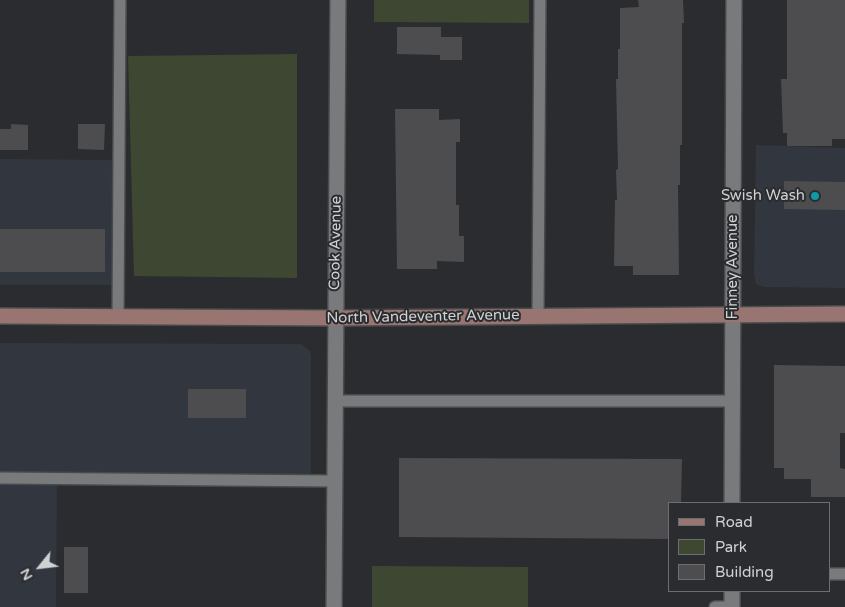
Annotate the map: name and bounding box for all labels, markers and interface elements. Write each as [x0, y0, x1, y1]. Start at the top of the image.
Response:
place label: Swish Wash [721, 187, 805, 205]
marker: Swish Wash [809, 190, 821, 202]
street label: Cook Avenue [326, 196, 346, 290]
street label: Finney Avenue [724, 214, 742, 320]
street label: North Vandeventer Avenue [326, 306, 520, 328]
legend [668, 502, 830, 592]
text: Road [715, 513, 753, 531]
text: Park [715, 538, 747, 556]
north arrow [15, 542, 65, 592]
text: Building [715, 563, 774, 581]
text: N [16, 565, 37, 584]

